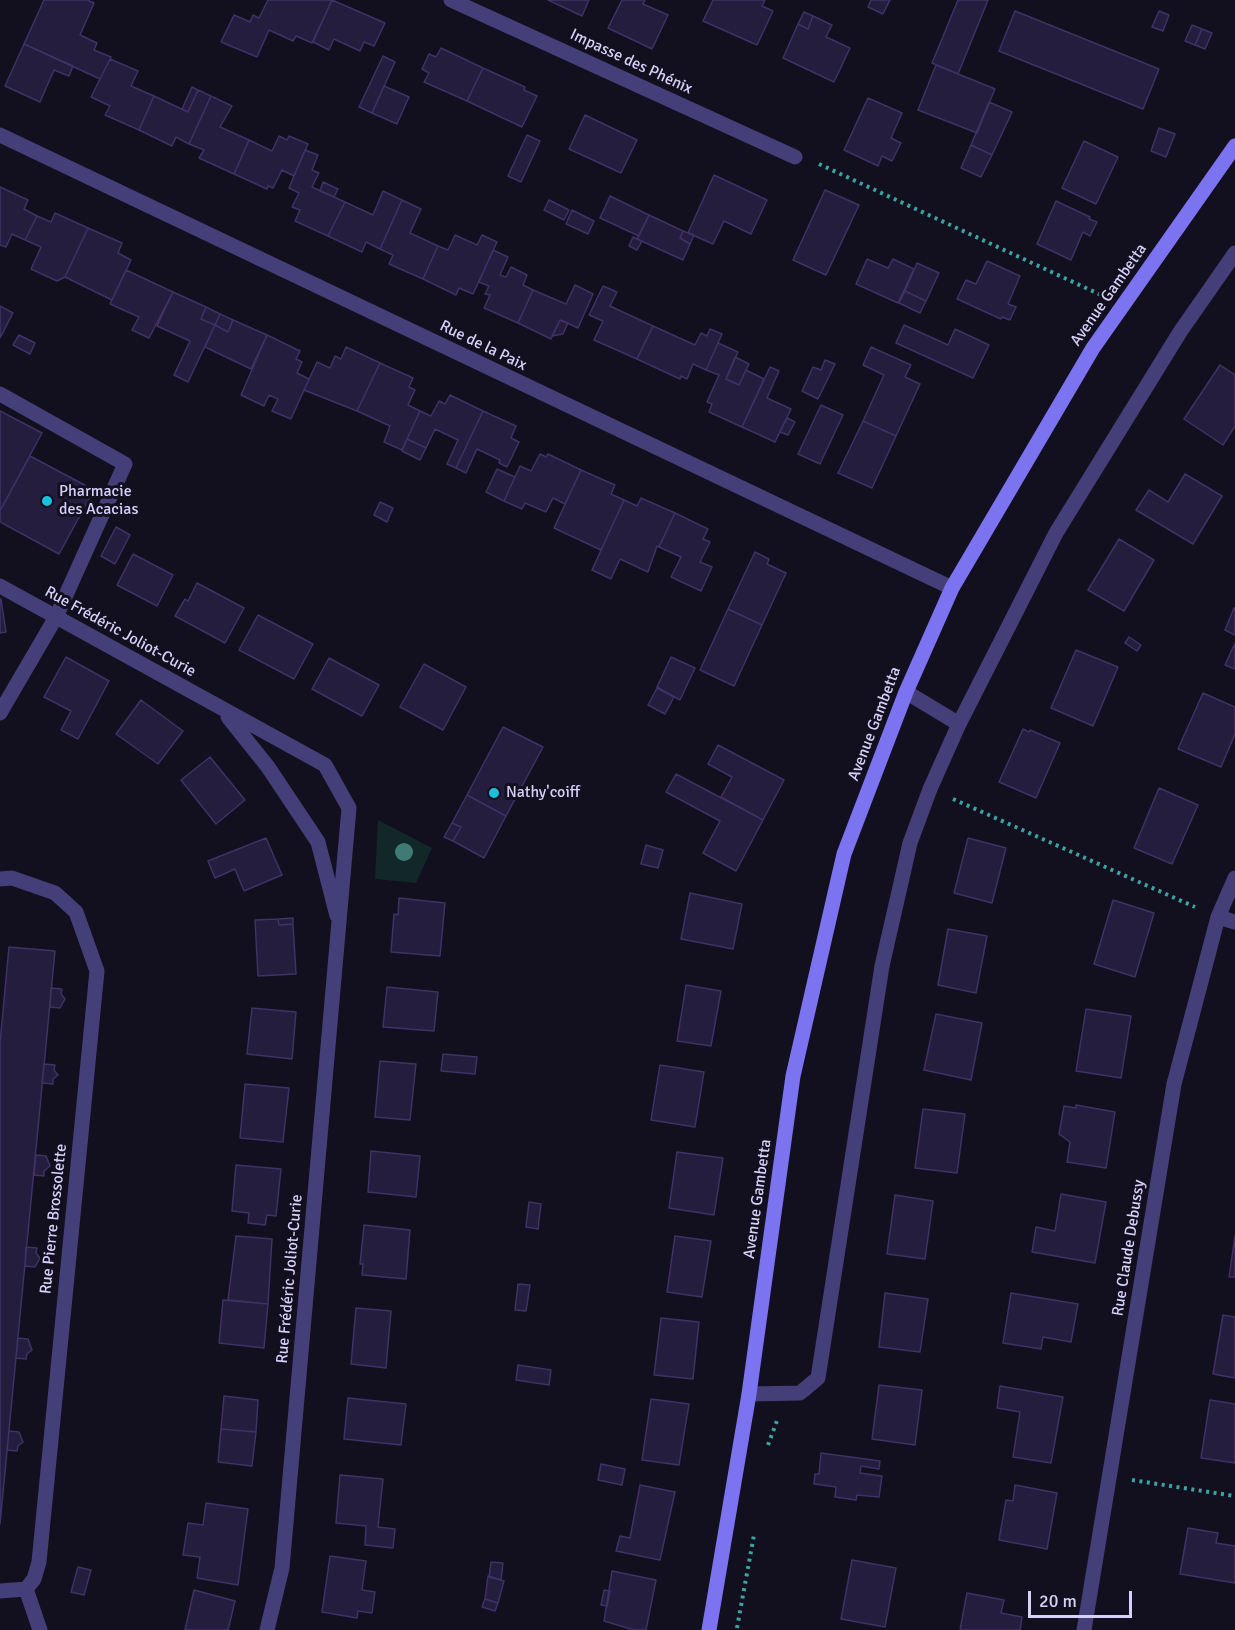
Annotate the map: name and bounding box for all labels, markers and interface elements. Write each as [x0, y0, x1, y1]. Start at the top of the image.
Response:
street label: Impasse des Phénix [567, 25, 695, 99]
street label: Avenue Gambetta [1067, 240, 1151, 350]
street label: Rue de la Paix [436, 317, 530, 375]
place label: Pharmacie des Acacias [59, 482, 138, 520]
marker: Pharmacie des Acacias [40, 494, 54, 508]
street label: Rue Frédéric Joliot-Curie [41, 582, 199, 682]
street label: Avenue Gambetta [844, 664, 906, 784]
place label: Nathy'coiff [506, 783, 580, 803]
marker: Nathy'coiff [487, 786, 501, 800]
street label: Avenue Gambetta [740, 1138, 776, 1260]
street label: Rue Pierre Brossolette [37, 1143, 71, 1295]
street label: Rue Claude Debussy [1109, 1178, 1149, 1318]
street label: Rue Frédéric Joliot-Curie [273, 1194, 307, 1364]
scale bar [1031, 1579, 1134, 1617]
text: 20 m [1039, 1590, 1077, 1612]

